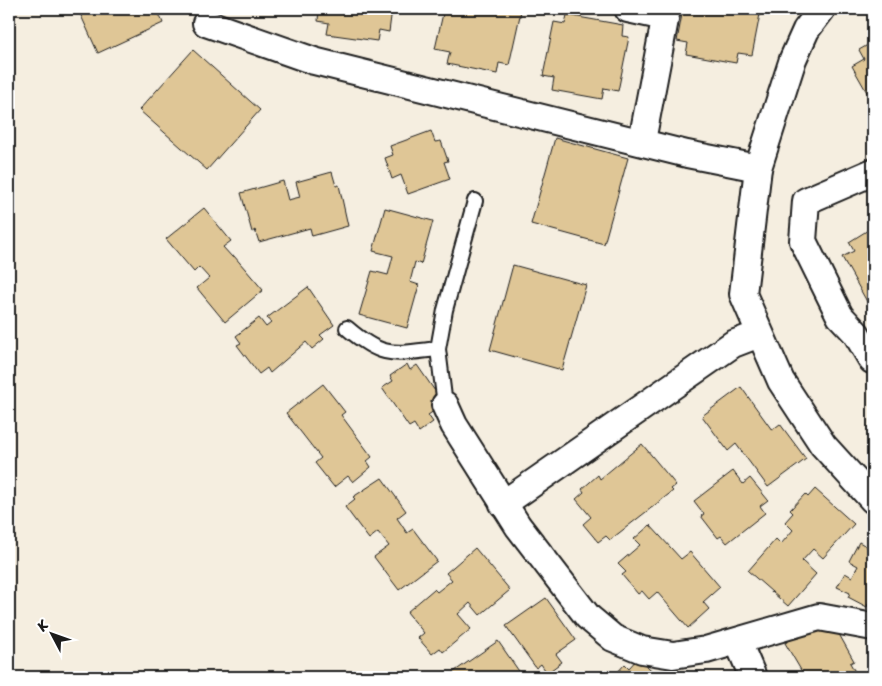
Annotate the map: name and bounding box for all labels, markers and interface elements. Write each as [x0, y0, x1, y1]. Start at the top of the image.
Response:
north arrow [28, 608, 78, 658]
text: K [30, 613, 56, 638]

